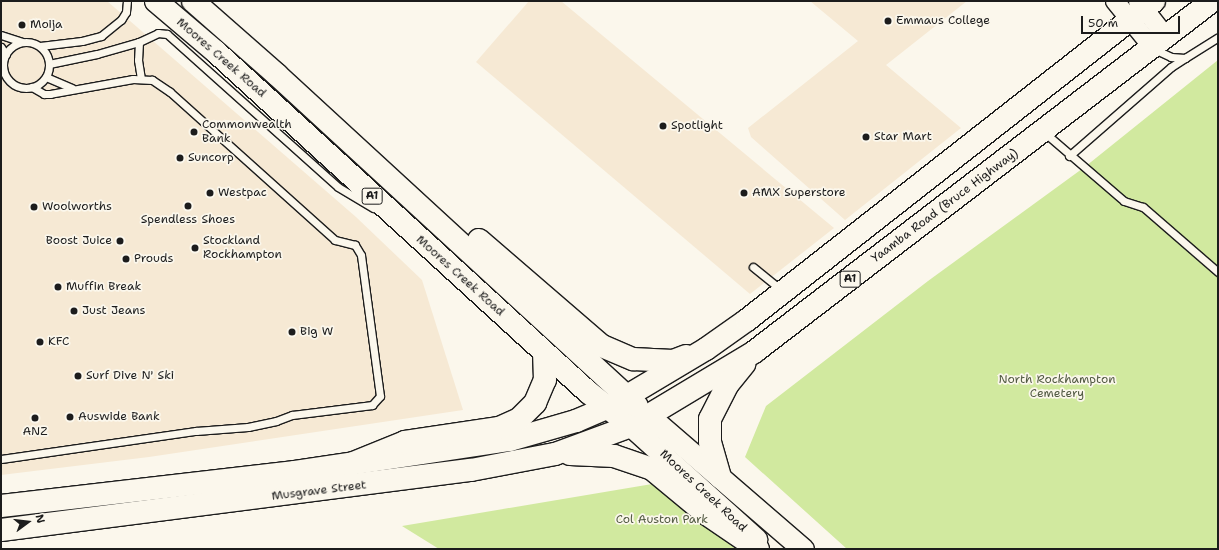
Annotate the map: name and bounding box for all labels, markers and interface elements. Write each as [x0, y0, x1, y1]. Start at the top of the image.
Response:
scale bar [1083, 8, 1182, 34]
place label: Emmaus College [896, 14, 990, 28]
street label: Moores Creek Road [173, 15, 269, 101]
text: 50 m [1088, 15, 1118, 31]
marker: Emmaus College [883, 16, 893, 26]
place label: Moija [30, 18, 63, 32]
marker: Moija [17, 20, 27, 30]
place label: Commonwealth Bank [202, 118, 292, 146]
place label: Spotlight [671, 119, 723, 133]
marker: Spotlight [658, 121, 668, 131]
marker: Commonwealth Bank [189, 127, 199, 137]
place label: Star Mart [874, 130, 932, 144]
marker: Star Mart [861, 132, 871, 142]
street label: Yaamba Road (Bruce Highway) [869, 146, 1021, 266]
place label: Suncorp [188, 151, 234, 165]
marker: Suncorp [175, 153, 185, 163]
place label: Westpac [218, 186, 267, 200]
place label: AMX Superstore [752, 186, 845, 200]
road number: A1 [361, 187, 383, 205]
marker: Westpac [205, 188, 215, 198]
marker: AMX Superstore [739, 188, 749, 198]
place label: Woolworths [42, 200, 112, 214]
marker: Spendless Shoes [183, 201, 193, 211]
marker: Woolworths [29, 202, 39, 212]
place label: Spendless Shoes [141, 213, 235, 227]
street label: Moores Creek Road [413, 233, 507, 319]
place label: Boost Juice [46, 234, 112, 248]
place label: Stockland Rockhampton [203, 234, 282, 262]
marker: Boost Juice [115, 236, 125, 246]
marker: Stockland Rockhampton [190, 243, 200, 253]
place label: Prouds [134, 252, 173, 266]
marker: Prouds [121, 254, 131, 264]
road number: A1 [839, 270, 861, 288]
place label: Muffin Break [66, 280, 141, 294]
marker: Muffin Break [53, 282, 63, 292]
place label: Just Jeans [82, 304, 145, 318]
marker: Just Jeans [69, 306, 79, 316]
place label: Big W [300, 325, 333, 339]
marker: Big W [287, 327, 297, 337]
place label: KFC [48, 335, 69, 349]
marker: KFC [35, 337, 45, 347]
place label: Surf Dive N' Ski [86, 369, 174, 383]
marker: Surf Dive N' Ski [73, 371, 83, 381]
park label: North Rockhampton Cemetery [998, 373, 1116, 401]
place label: Auswide Bank [78, 410, 160, 424]
marker: Auswide Bank [65, 412, 75, 422]
marker: ANZ [30, 413, 40, 423]
place label: ANZ [22, 425, 48, 439]
street label: Moores Creek Road [656, 447, 750, 535]
street label: Musgrave Street [271, 478, 367, 504]
north arrow [8, 502, 48, 542]
text: N [32, 513, 48, 525]
park label: Col Auston Park [616, 513, 708, 527]

